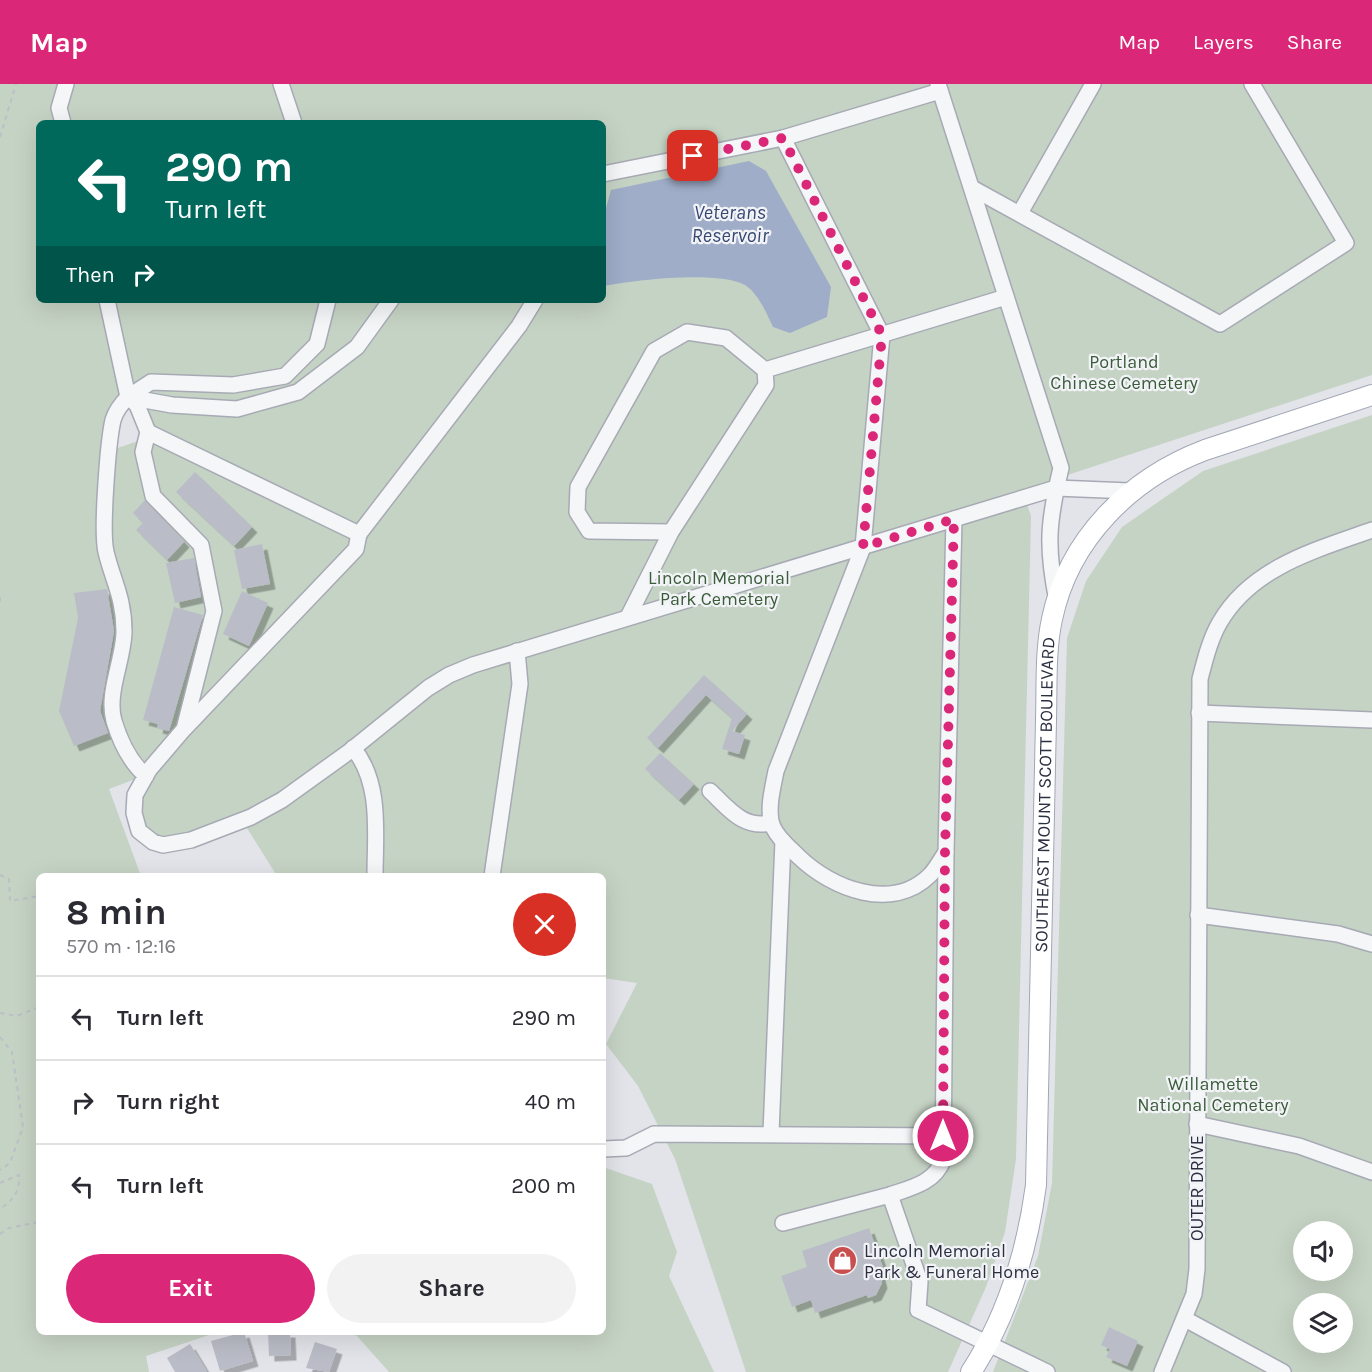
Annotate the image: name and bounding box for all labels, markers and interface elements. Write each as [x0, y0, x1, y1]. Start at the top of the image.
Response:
text: Map [30, 26, 88, 59]
text: Map [1118, 30, 1160, 54]
text: Layers [1193, 30, 1254, 54]
text: Share [1287, 30, 1342, 54]
pin [667, 130, 718, 181]
icon: arrive [676, 139, 709, 172]
text: 290 m [165, 142, 293, 192]
icon: left [66, 144, 144, 222]
text: Turn left [165, 193, 266, 225]
water label: Veterans Reservoir [692, 201, 770, 247]
icon: right [127, 258, 160, 291]
text: Then [66, 262, 115, 288]
park label: Portland Chinese Cemetery [1050, 351, 1198, 394]
park label: Lincoln Memorial Park Cemetery [648, 567, 790, 610]
street label: SOUTHEAST MOUNT SCOTT BOULEVARD [1030, 636, 1060, 953]
text: 8 min [66, 891, 167, 933]
button: close [513, 893, 576, 956]
text: 570 m · 12:16 [66, 935, 176, 958]
icon: left [66, 1002, 99, 1035]
text: Turn left [117, 1005, 204, 1031]
text: 290 m [512, 1005, 576, 1031]
park label: Willamette National Cemetery [1137, 1073, 1289, 1116]
icon: right [66, 1086, 99, 1119]
text: Turn right [117, 1089, 220, 1115]
text: 40 m [525, 1089, 576, 1115]
position arrow [911, 1104, 975, 1168]
street label: OUTER DRIVE [1186, 1135, 1208, 1241]
icon: left [66, 1170, 99, 1203]
text: Turn left [117, 1173, 204, 1199]
text: 200 m [511, 1173, 576, 1199]
map controls [1293, 1221, 1353, 1353]
button: sound [1293, 1221, 1353, 1281]
place label: Lincoln Memorial Park & Funeral Home [864, 1240, 1039, 1283]
shop icon: Lincoln Memorial Park & Funeral Home [827, 1245, 859, 1277]
button: Exit [66, 1254, 315, 1323]
button: Share [327, 1254, 576, 1323]
button: layers [1293, 1293, 1353, 1353]

